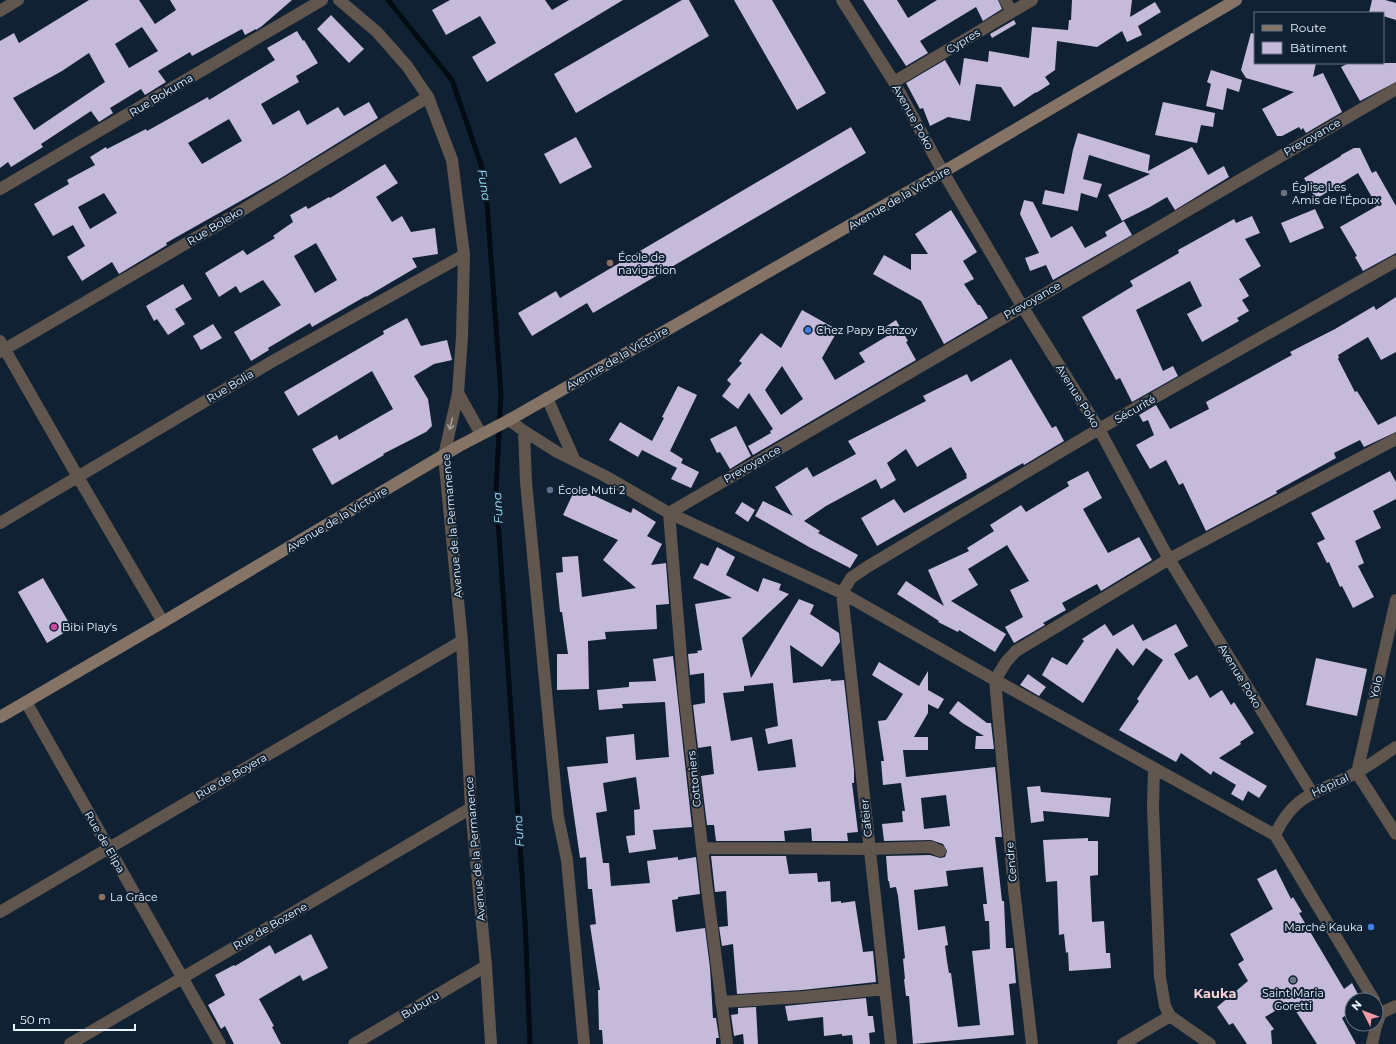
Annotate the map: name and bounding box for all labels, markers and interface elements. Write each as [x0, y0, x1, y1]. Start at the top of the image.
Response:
legend [1254, 12, 1384, 64]
text: Route [1290, 20, 1326, 35]
street label: Cypres [943, 25, 983, 57]
text: Bâtiment [1290, 40, 1347, 55]
street label: Rue Bokuma [126, 70, 196, 120]
street label: Avenue Poko [889, 82, 937, 152]
street label: Prevoyance [1281, 115, 1343, 159]
street label: Avenue de la Victoire [846, 163, 953, 233]
water label: Funa [475, 168, 494, 202]
place label: Église Les Amis de l'Époux [1292, 180, 1380, 207]
marker: Église Les Amis de l'Époux [1279, 188, 1289, 198]
street label: Rue Boleko [184, 204, 246, 248]
place label: École de navigation [618, 250, 677, 277]
marker: École de navigation [605, 258, 615, 268]
street label: Prevoyance [1001, 278, 1063, 322]
street label: Avenue de la Victoire [564, 323, 671, 393]
place label: Chez Papy Benzoy [816, 323, 917, 337]
marker: Chez Papy Benzoy [803, 325, 813, 335]
street label: Avenue Poko [1053, 362, 1103, 430]
street label: Rue Bolia [204, 366, 256, 406]
street label: Sécurité [1112, 391, 1158, 426]
one-way arrow [446, 417, 454, 430]
street label: Prevoyance [721, 442, 783, 486]
street label: Avenue de la Permanence [439, 453, 465, 599]
street label: Avenue de la Victoire [284, 483, 390, 555]
place label: École Muti 2 [558, 483, 625, 497]
marker: École Muti 2 [545, 485, 555, 495]
water label: Funa [489, 492, 506, 524]
place label: Bibi Play's [62, 620, 118, 634]
marker: Bibi Play's [49, 622, 59, 632]
street label: Avenue Poko [1215, 641, 1265, 711]
street label: Yolo [1367, 674, 1385, 700]
street label: Cottoniers [684, 749, 704, 808]
street label: Rue de Boyera [193, 750, 269, 802]
street label: Hôpital [1309, 770, 1351, 800]
street label: Avenue de la Permanence [462, 776, 488, 922]
street label: Cafeier [857, 798, 875, 838]
street label: Rue de Elipa [82, 809, 128, 875]
water label: Funa [510, 815, 527, 847]
street label: Cendre [1002, 841, 1020, 883]
place label: La Grâce [110, 890, 158, 904]
marker: La Grâce [97, 892, 107, 902]
street label: Rue de Bozene [230, 899, 310, 953]
place label: Marché Kauka [1284, 920, 1363, 934]
marker: Marché Kauka [1366, 922, 1376, 932]
marker: Saint Maria Goretti [1288, 975, 1298, 985]
district label: Kauka [1194, 985, 1236, 1001]
place label: Saint Maria Goretti [1262, 986, 1324, 1013]
street label: Buburu [398, 988, 442, 1022]
north arrow [1344, 992, 1384, 1032]
text: N [1348, 997, 1365, 1013]
scale bar [14, 1006, 135, 1032]
text: 50 m [20, 1012, 51, 1027]

